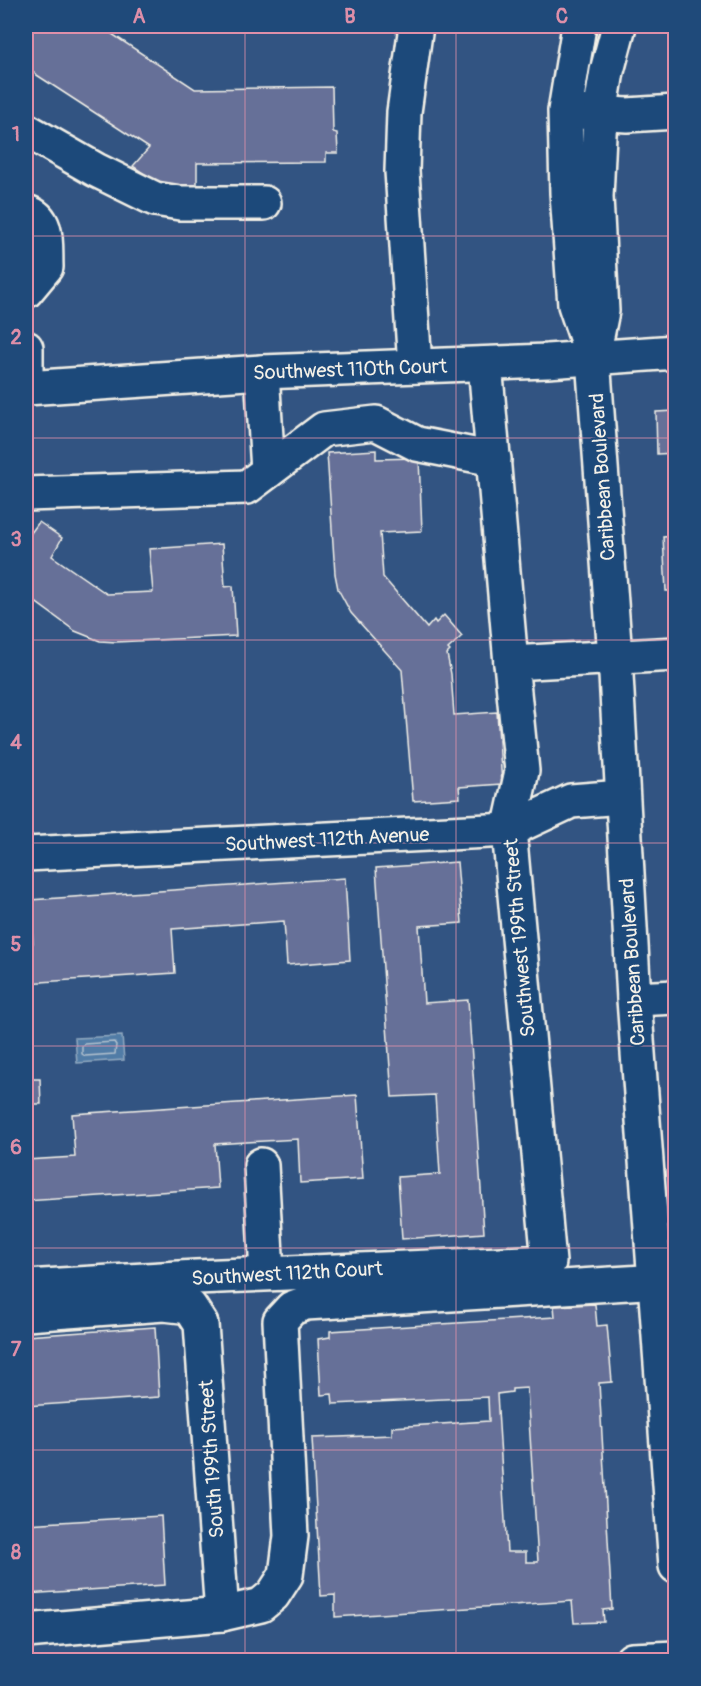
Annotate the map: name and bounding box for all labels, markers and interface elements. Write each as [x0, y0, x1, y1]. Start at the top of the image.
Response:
text: A [133, 4, 146, 29]
text: B [344, 4, 356, 29]
text: C [556, 4, 568, 29]
text: 1 [12, 122, 20, 147]
text: 2 [10, 325, 22, 350]
street label: Southwest 110th Court [253, 354, 448, 385]
street label: Caribbean Boulevard [584, 392, 621, 562]
text: 3 [10, 527, 22, 552]
text: 4 [10, 730, 22, 755]
street label: Southwest 112th Avenue [224, 822, 430, 857]
street label: Southwest 199th Street [498, 837, 541, 1038]
street label: Caribbean Boulevard [614, 877, 651, 1047]
text: 5 [11, 932, 22, 957]
text: 6 [10, 1135, 22, 1160]
street label: Southwest 112th Court [191, 1256, 384, 1291]
text: 7 [11, 1337, 22, 1362]
street label: South 199th Street [193, 1378, 230, 1539]
text: 8 [11, 1540, 21, 1565]

